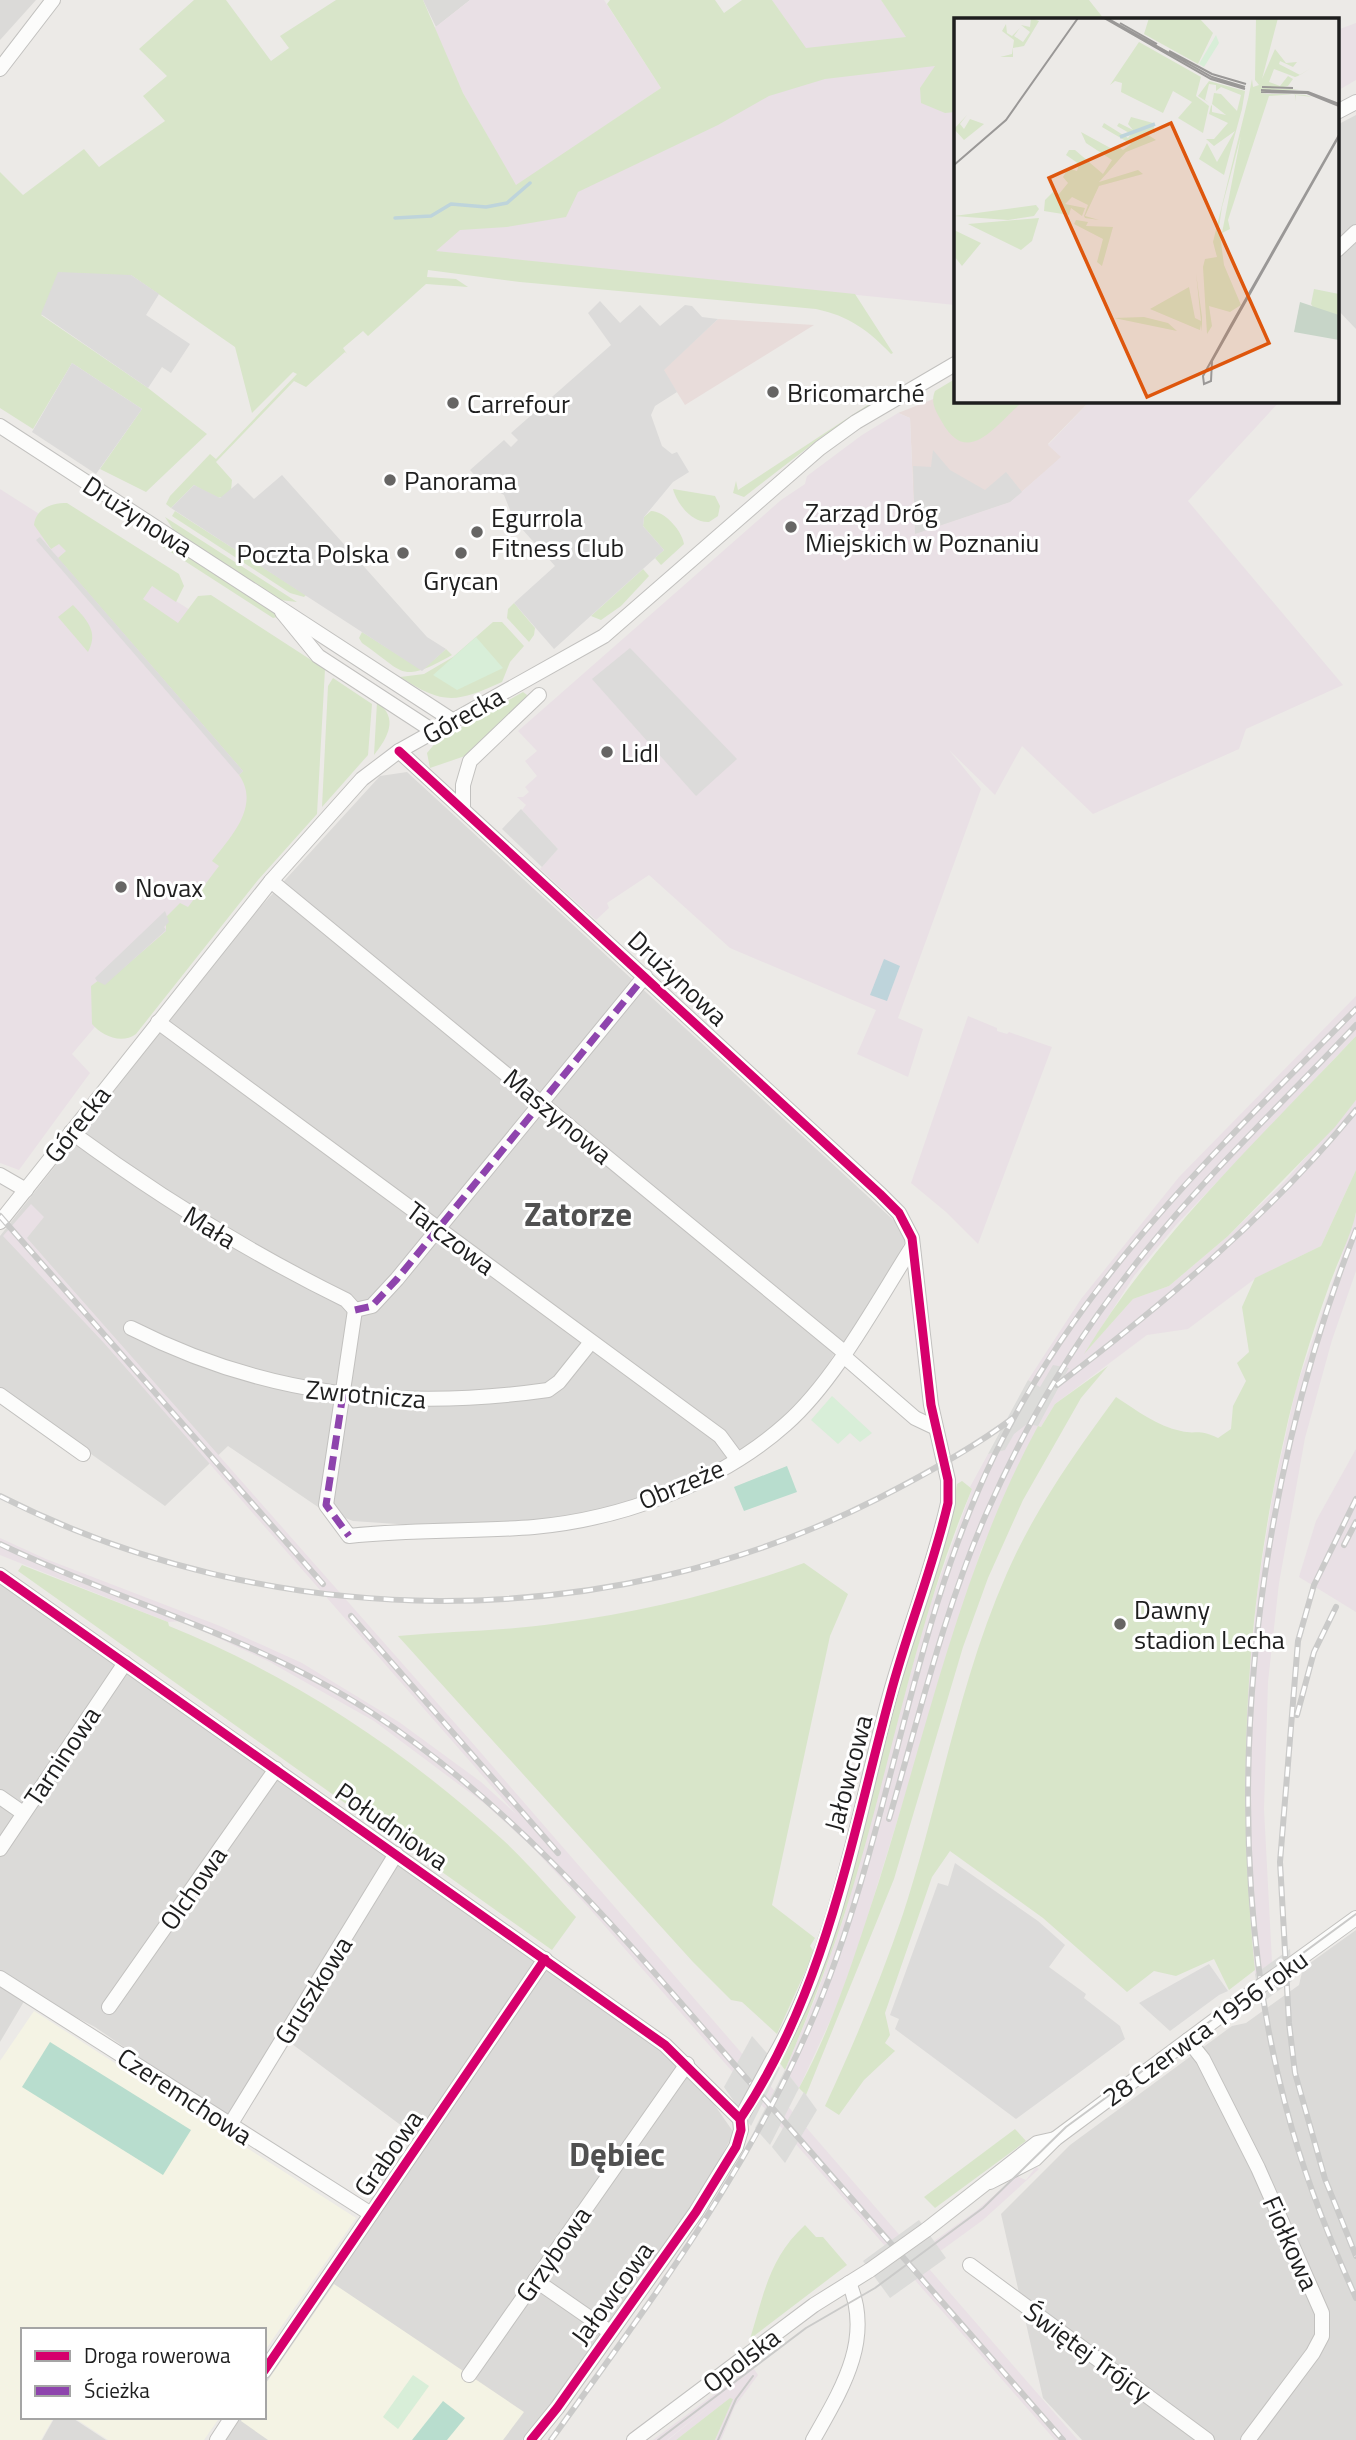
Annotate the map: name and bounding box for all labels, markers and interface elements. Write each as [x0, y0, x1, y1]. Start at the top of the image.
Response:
inset map [954, 18, 1338, 402]
place label: Bricomarché [787, 373, 925, 412]
place label: Carrefour [467, 384, 570, 423]
marker: Bricomarché [765, 384, 781, 400]
marker: Carrefour [445, 395, 461, 411]
place label: Panorama [404, 461, 517, 500]
street label: Drużynowa [75, 466, 201, 566]
marker: Panorama [382, 472, 398, 488]
place label: Zarząd Dróg Miejskich w Poznaniu [805, 493, 1039, 562]
place label: Egurrola Fitness Club [491, 498, 624, 567]
marker: Zarząd Dróg Miejskich w Poznaniu [783, 519, 799, 535]
marker: Egurrola Fitness Club [469, 524, 485, 540]
place label: Poczta Polska [236, 534, 389, 573]
marker: Poczta Polska [395, 545, 411, 561]
marker: Grycan [453, 545, 469, 561]
place label: Grycan [423, 561, 499, 600]
street label: Górecka [415, 677, 511, 753]
place label: Lidl [621, 733, 659, 772]
marker: Lidl [599, 744, 615, 760]
place label: Novax [135, 868, 203, 907]
marker: Novax [113, 879, 129, 895]
street label: Drużynowa [619, 921, 737, 1035]
street label: Maszynowa [495, 1059, 621, 1173]
street label: Górecka [34, 1077, 120, 1171]
district label: Zatorze [524, 1189, 632, 1239]
street label: Tarczowa [398, 1192, 504, 1284]
street label: Mała [176, 1196, 244, 1258]
street label: Zwrotnicza [304, 1369, 428, 1419]
street label: Obrzeże [632, 1449, 730, 1519]
place label: Dawny stadion Lecha [1134, 1590, 1285, 1659]
marker: Dawny stadion Lecha [1112, 1616, 1128, 1632]
street label: Tarninowa [14, 1698, 110, 1814]
street label: Jałowcowa [814, 1710, 882, 1836]
street label: Południowa [327, 1773, 457, 1879]
street label: Olchowa [150, 1838, 236, 1938]
street label: Gruszkowa [264, 1928, 362, 2052]
street label: 28 Czerwca 1956 roku [1094, 1940, 1316, 2116]
street label: Czeremchowa [110, 2038, 260, 2154]
street label: Grabowa [344, 2102, 432, 2204]
district label: Dębiec [569, 2129, 665, 2179]
street label: Fiołkowa [1253, 2190, 1329, 2296]
street label: Grzybowa [506, 2198, 600, 2310]
street label: Jałowcowa [561, 2233, 663, 2353]
street label: Świętej Trójcy [1016, 2292, 1160, 2412]
street label: Opolska [694, 2318, 788, 2402]
legend [21, 2328, 266, 2419]
text: Droga rowerowa [84, 2339, 231, 2371]
text: Ścieżka [84, 2374, 150, 2406]

